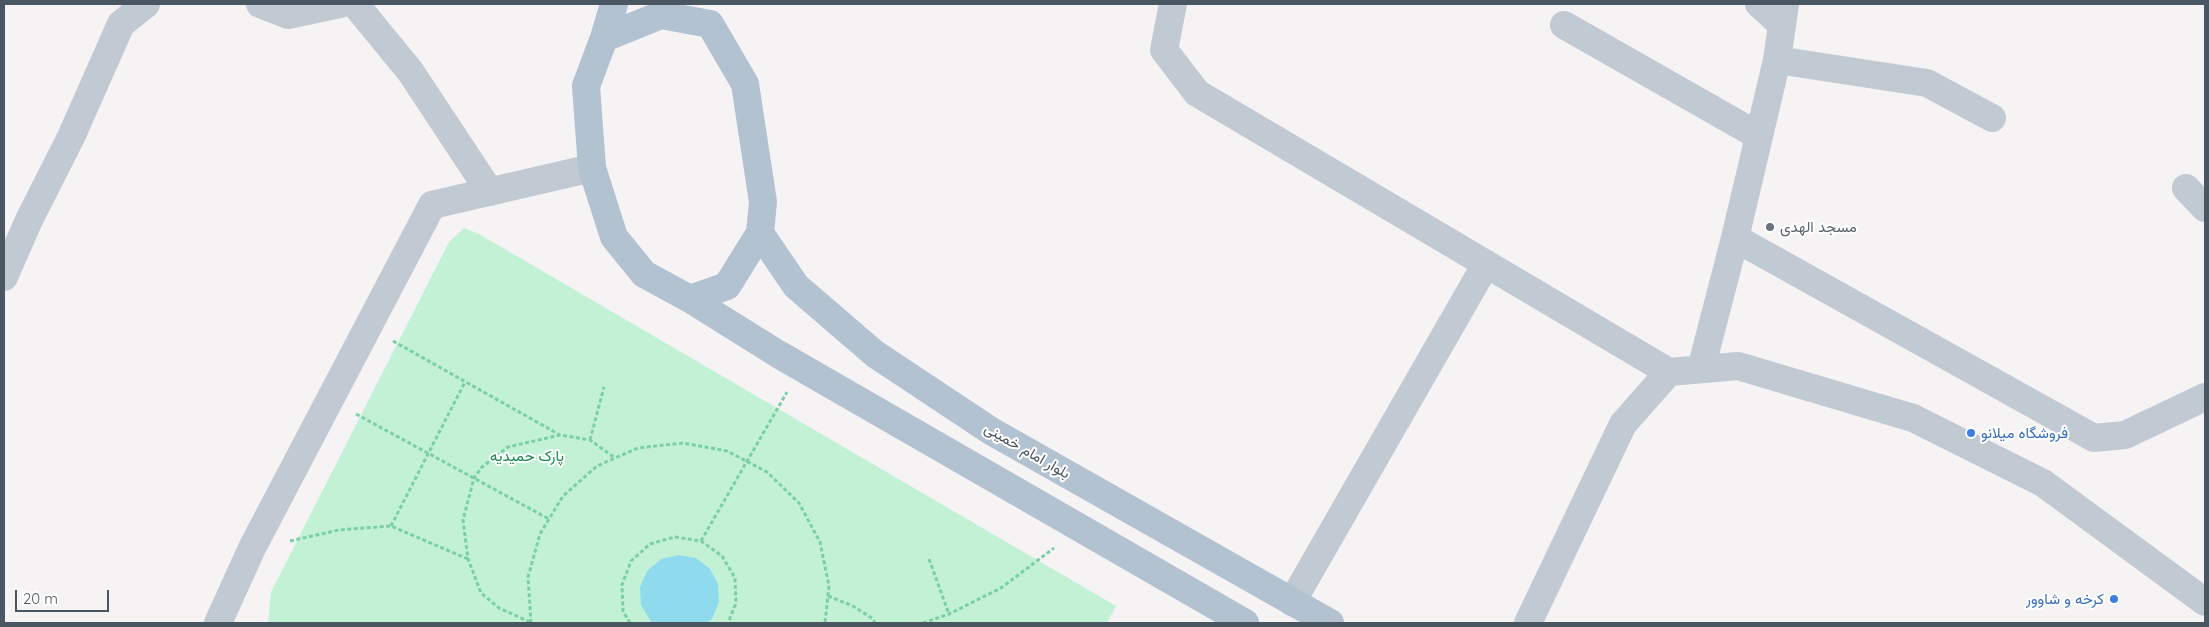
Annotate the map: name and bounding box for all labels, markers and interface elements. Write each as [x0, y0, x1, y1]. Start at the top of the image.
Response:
place label: مسجد الهدی [1780, 218, 1857, 236]
marker: مسجد الهدی [1764, 221, 1776, 233]
street label: بلوار امام خمینی [981, 419, 1073, 483]
place label: فروشگاه میلانو [1981, 424, 2068, 442]
marker: فروشگاه میلانو [1965, 427, 1977, 439]
park label: پارک حمیدیه [490, 447, 564, 465]
scale bar [18, 580, 111, 612]
text: 20 m [23, 589, 58, 608]
place label: کرخه و شاوور [2026, 590, 2104, 608]
marker: کرخه و شاوور [2108, 593, 2120, 605]

